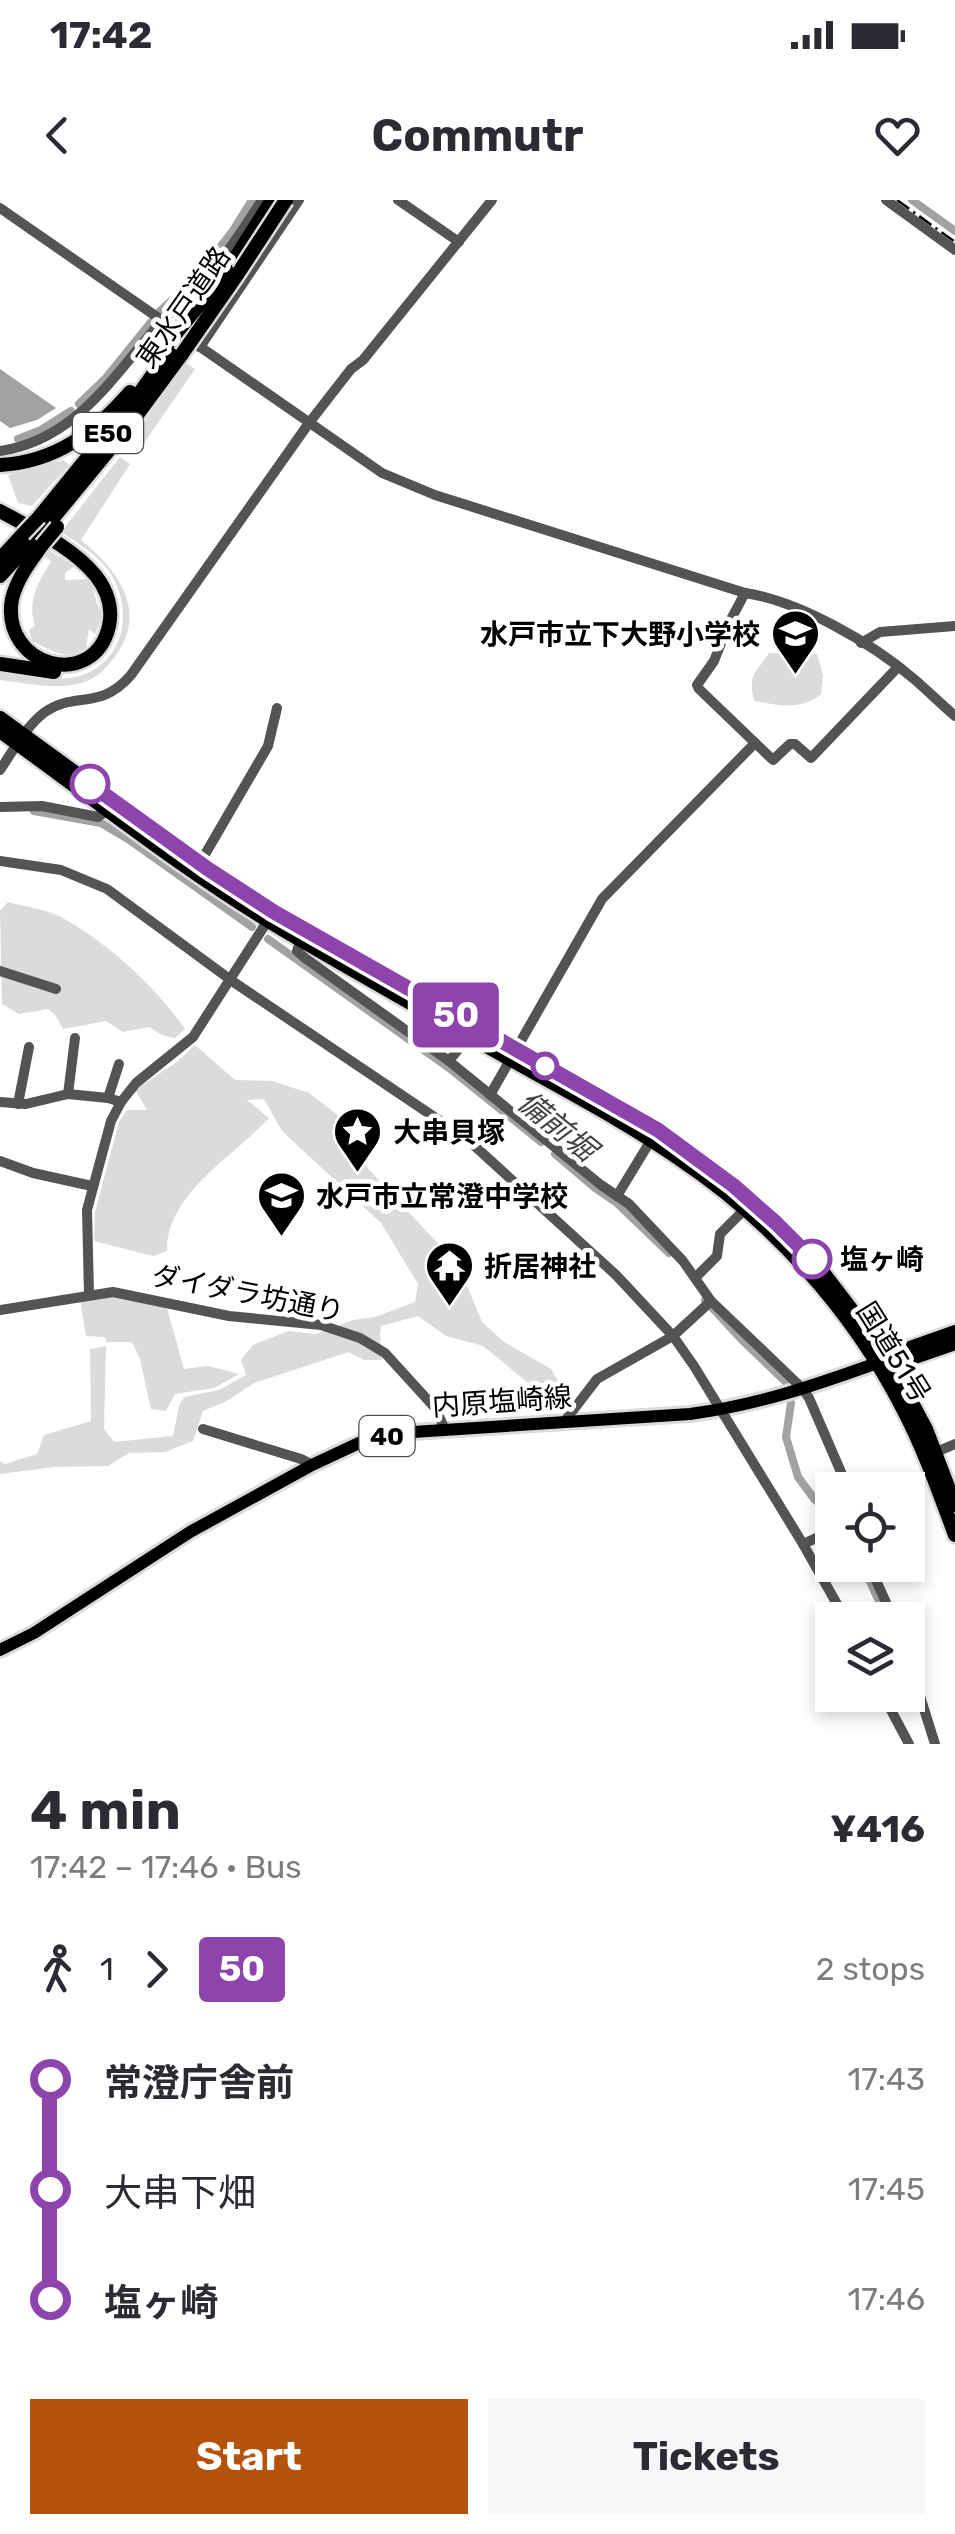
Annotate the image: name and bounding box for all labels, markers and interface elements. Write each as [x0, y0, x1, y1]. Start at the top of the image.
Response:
text: 17:42 [50, 12, 152, 58]
icon: back [30, 108, 85, 163]
icon: heart [870, 108, 925, 163]
text: Commutr [372, 109, 583, 162]
street label: 東水戸道路 [130, 240, 237, 374]
road number: E50 [73, 413, 143, 453]
school or university icon: 水戸市立下大野小学校 [769, 608, 821, 676]
place label: 水戸市立下大野小学校 [480, 618, 760, 651]
unlabelled marker [71, 765, 109, 803]
line badge: 50 [411, 982, 501, 1048]
text: 50 [433, 994, 479, 1036]
unlabelled marker [532, 1053, 558, 1079]
water label: 備前堀 [511, 1084, 606, 1171]
place icon: 大串貝塚 [332, 1106, 384, 1174]
place label: 大串貝塚 [393, 1116, 505, 1149]
school or university icon: 水戸市立常澄中学校 [255, 1170, 307, 1238]
place label: 水戸市立常澄中学校 [316, 1180, 568, 1213]
temple icon: 折居神社 [423, 1240, 475, 1308]
marker: 塩ヶ崎 [793, 1240, 831, 1278]
place label: 塩ヶ崎 [840, 1243, 924, 1276]
place label: 折居神社 [484, 1250, 596, 1283]
street label: ダイダラ坊通り [149, 1259, 347, 1328]
street label: 国道51号 [850, 1296, 937, 1409]
street label: 内原塩崎線 [431, 1380, 573, 1423]
road number: 40 [360, 1416, 414, 1456]
map controls [815, 1472, 925, 1712]
button: locate [815, 1472, 925, 1582]
button: layers [815, 1602, 925, 1712]
text: 4 min [30, 1778, 181, 1843]
text: ¥416 [830, 1806, 925, 1852]
text: 17:42 – 17:46 · Bus [30, 1848, 302, 1886]
icon: walk [30, 1942, 85, 1997]
icon: forward [129, 1942, 184, 1997]
text: 50 [219, 1948, 265, 1990]
text: 1 [100, 1950, 114, 1988]
text: 2 stops [816, 1950, 925, 1988]
text: 常澄庁舎前 [104, 2060, 294, 2106]
text: 17:43 [848, 2060, 925, 2098]
text: 大串下畑 [104, 2170, 256, 2216]
text: 17:45 [848, 2170, 925, 2208]
text: 塩ヶ崎 [104, 2280, 218, 2326]
text: 17:46 [848, 2280, 925, 2318]
button: Start [30, 2399, 468, 2514]
button: Tickets [488, 2399, 925, 2514]

